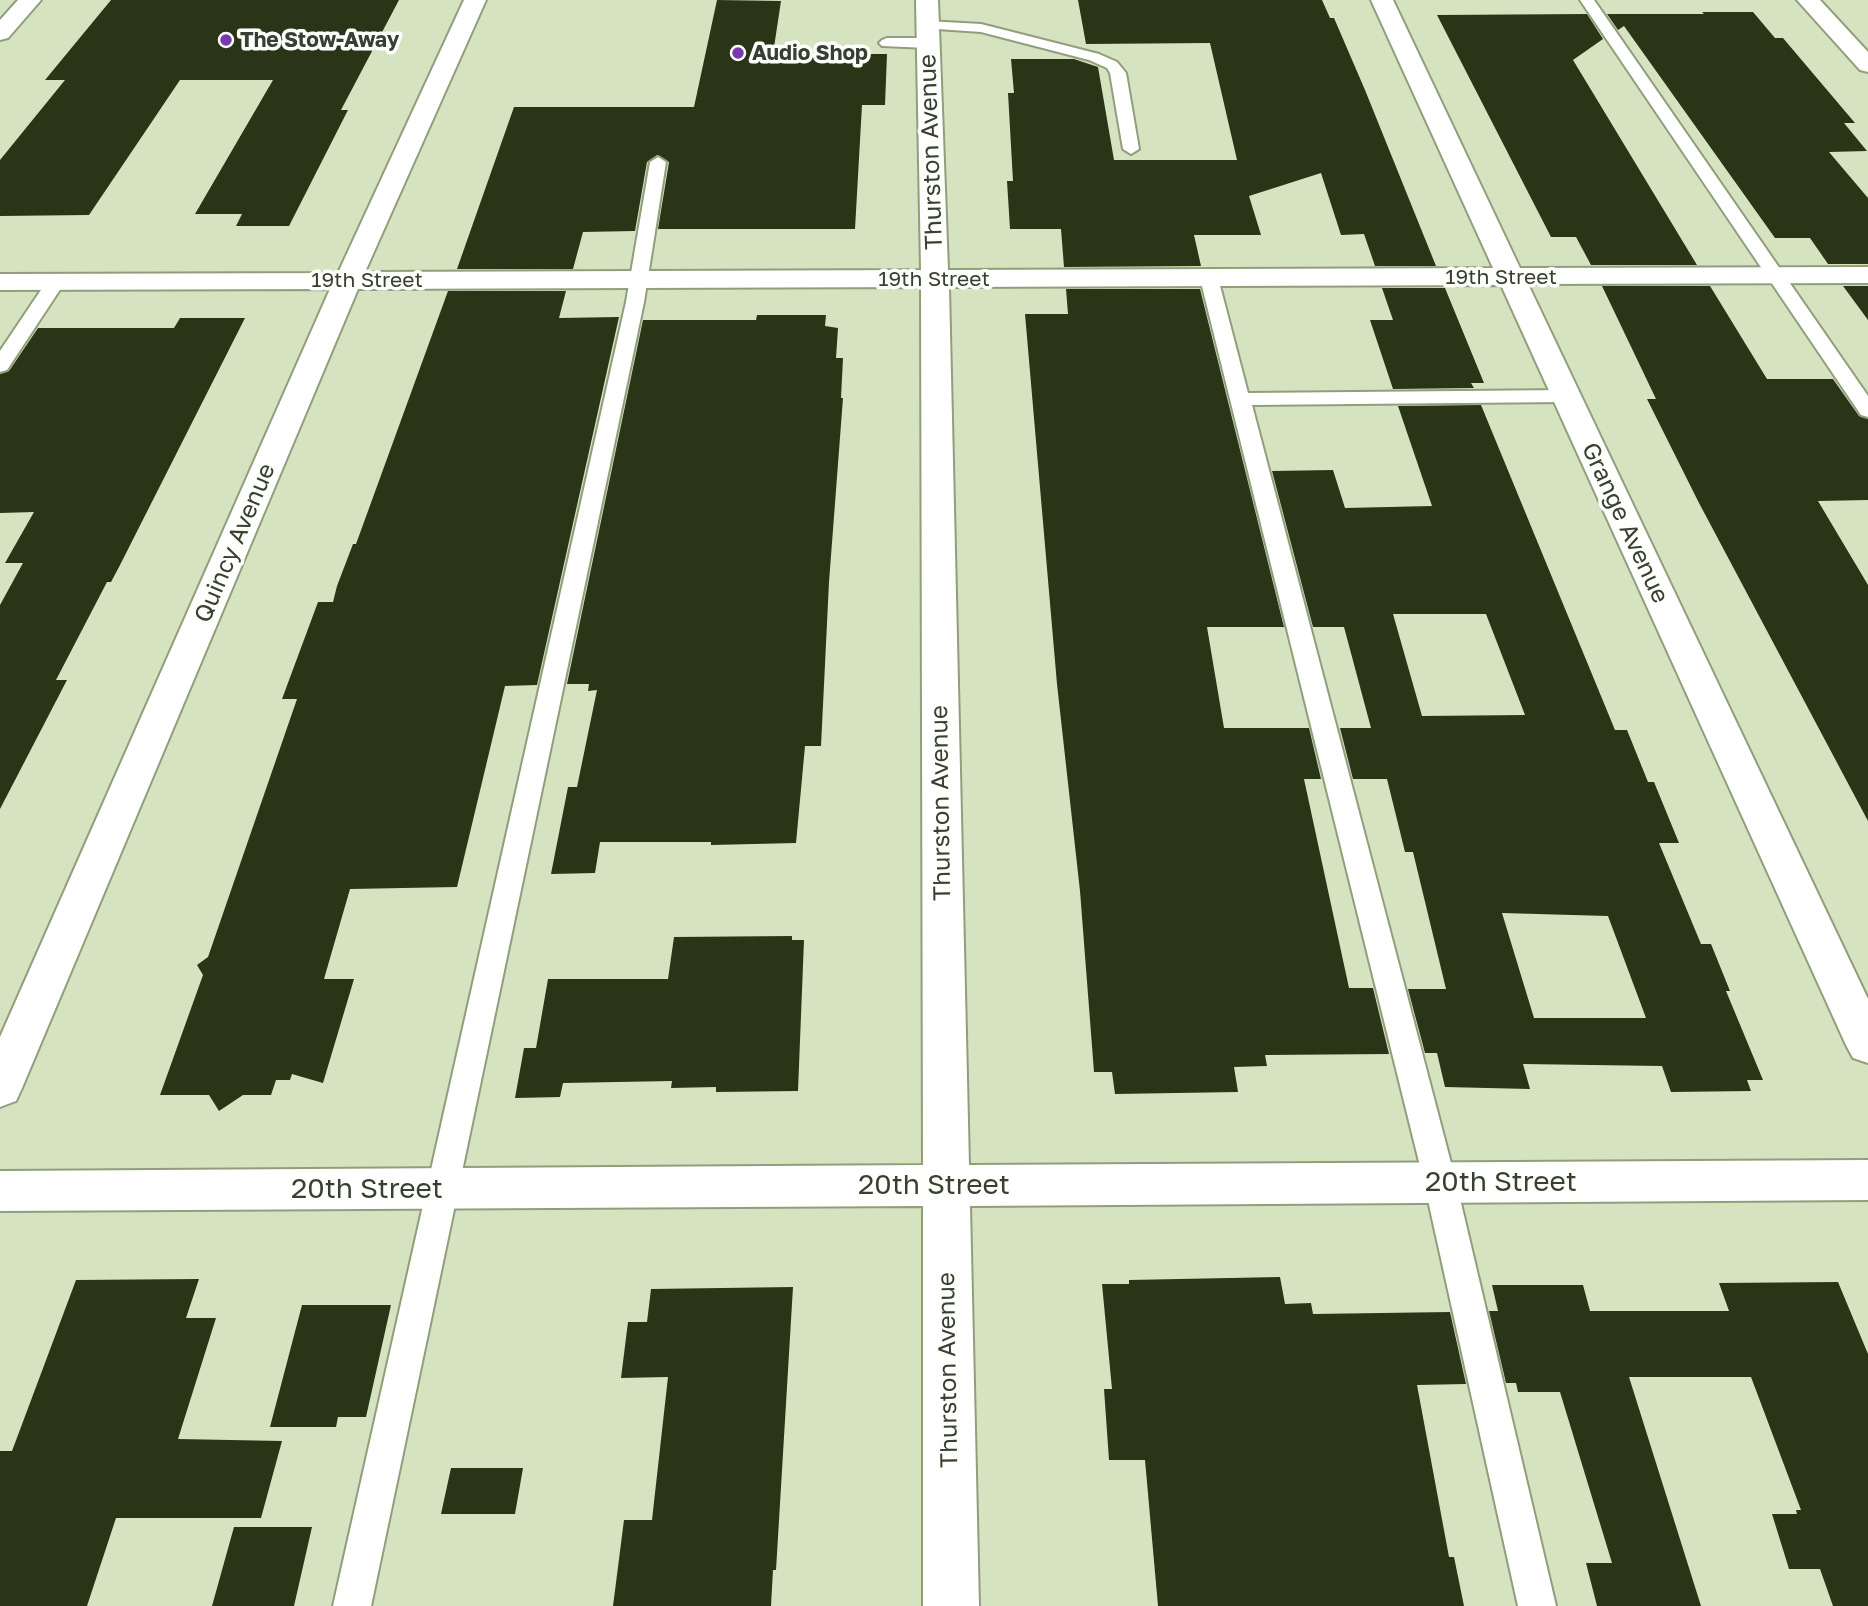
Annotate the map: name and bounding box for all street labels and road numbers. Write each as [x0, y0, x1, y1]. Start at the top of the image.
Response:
street label: Thurston Avenue [913, 54, 949, 250]
street label: 19th Street [1445, 264, 1557, 290]
street label: 19th Street [878, 266, 990, 292]
street label: 19th Street [311, 267, 423, 293]
street label: Grange Avenue [1575, 438, 1675, 608]
street label: Quincy Avenue [188, 459, 282, 627]
street label: Thurston Avenue [925, 705, 957, 901]
street label: 20th Street [1425, 1165, 1577, 1199]
street label: 20th Street [858, 1168, 1010, 1202]
street label: 20th Street [291, 1172, 443, 1206]
street label: Thurston Avenue [932, 1272, 964, 1468]

